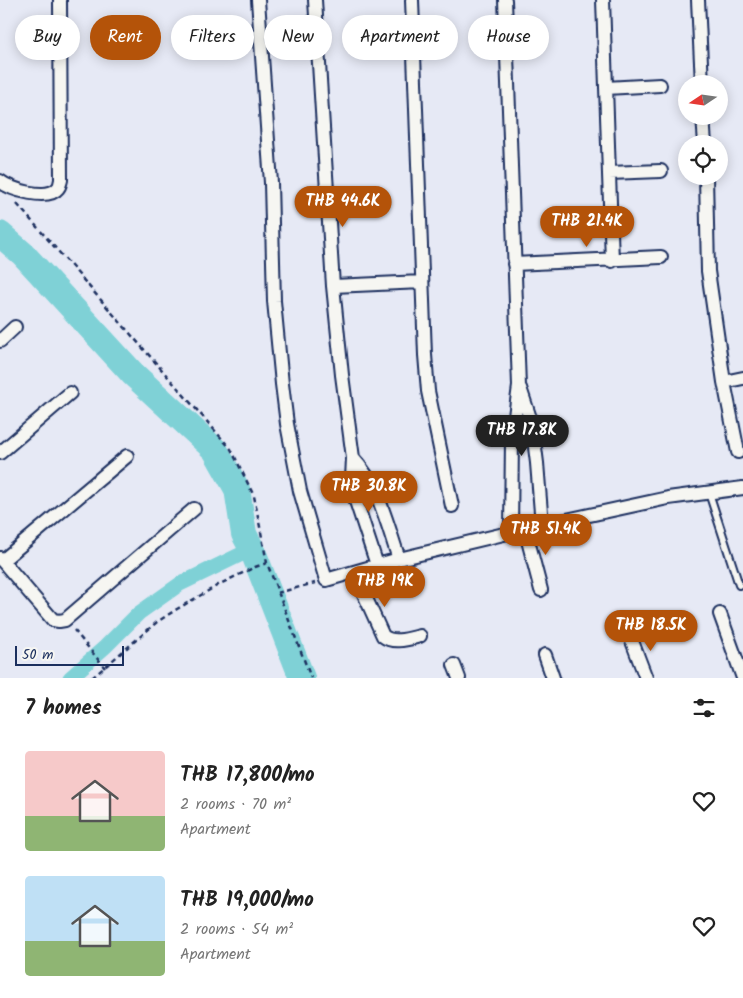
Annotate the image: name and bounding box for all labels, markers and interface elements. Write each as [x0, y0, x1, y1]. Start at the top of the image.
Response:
chip: Buy [15, 15, 80, 60]
chip: Rent [90, 15, 161, 60]
chip: Filters [171, 15, 254, 60]
chip: New [264, 15, 332, 60]
chip: Apartment [342, 15, 458, 60]
chip: House [468, 15, 549, 60]
north arrow [678, 75, 728, 125]
map controls [678, 75, 728, 185]
button: locate [678, 135, 728, 185]
pin: THB 44.6K [286, 186, 400, 228]
text: THB 44.6K [306, 189, 380, 214]
pin: THB 21.4K [530, 206, 644, 248]
text: THB 21.4K [551, 209, 623, 234]
pin: THB 17.8K [465, 414, 579, 457]
text: THB 17.8K [487, 418, 557, 443]
pin: THB 30.8K [312, 470, 426, 513]
text: THB 30.8K [331, 474, 407, 499]
pin: THB 51.4K [489, 514, 603, 556]
text: THB 51.4K [511, 517, 581, 542]
pin: THB 19K [339, 566, 431, 608]
text: THB 19K [356, 569, 414, 594]
pin: THB 18.5K [594, 610, 708, 652]
text: THB 18.5K [615, 613, 687, 638]
scale bar [15, 643, 124, 666]
text: 50 m [22, 644, 53, 666]
text: 7 homes [25, 692, 102, 725]
icon: filters [690, 694, 718, 722]
text: THB 17,800/mo [180, 759, 315, 792]
icon: home [65, 771, 125, 831]
icon: heart [690, 787, 718, 815]
text: 2 rooms · 70 m² [180, 792, 291, 817]
text: Apartment [180, 817, 251, 842]
text: THB 19,000/mo [180, 884, 314, 917]
icon: home [65, 896, 125, 956]
icon: heart [690, 912, 718, 940]
text: 2 rooms · 54 m² [180, 917, 293, 942]
text: Apartment [180, 942, 251, 967]

